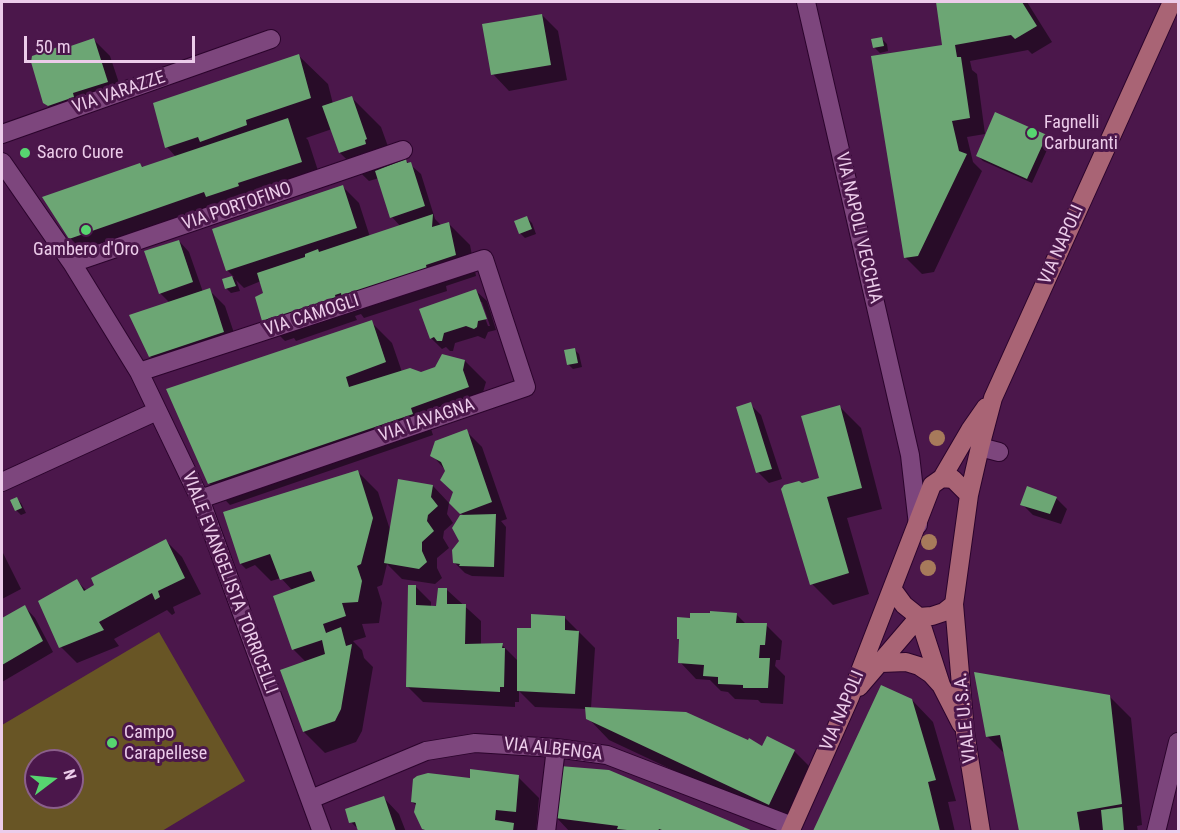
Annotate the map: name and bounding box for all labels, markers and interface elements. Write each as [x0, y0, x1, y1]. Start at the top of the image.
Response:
scale bar [27, 24, 198, 62]
text: 50 m [35, 36, 70, 57]
street label: VIA VARAZZE [70, 67, 168, 119]
place label: Fagnelli Carburanti [1044, 112, 1118, 154]
marker: Fagnelli Carburanti [1025, 126, 1039, 140]
place label: Sacro Cuore [37, 142, 123, 164]
marker: Sacro Cuore [18, 146, 32, 160]
street label: VIA NAPOLI VECCHIA [830, 150, 886, 306]
street label: VIA PORTOFINO [180, 178, 294, 236]
street label: VIA NAPOLI [1035, 202, 1089, 288]
marker: Gambero d'Oro [79, 223, 93, 237]
place label: Gambero d'Oro [33, 239, 139, 261]
street label: VIA CAMOGLI [262, 291, 362, 341]
street label: VIA LAVAGNA [376, 395, 478, 447]
street label: VIALE EVANGELISTA TORRICELLI [177, 469, 281, 697]
street label: VIA NAPOLI [816, 668, 870, 754]
street label: VIALE U.S.A. [951, 672, 981, 764]
place label: Campo Carapellese [124, 722, 207, 764]
street label: VIA ALBENGA [503, 734, 603, 766]
marker: Campo Carapellese [105, 736, 119, 750]
north arrow [24, 749, 84, 809]
text: N [59, 767, 80, 782]

